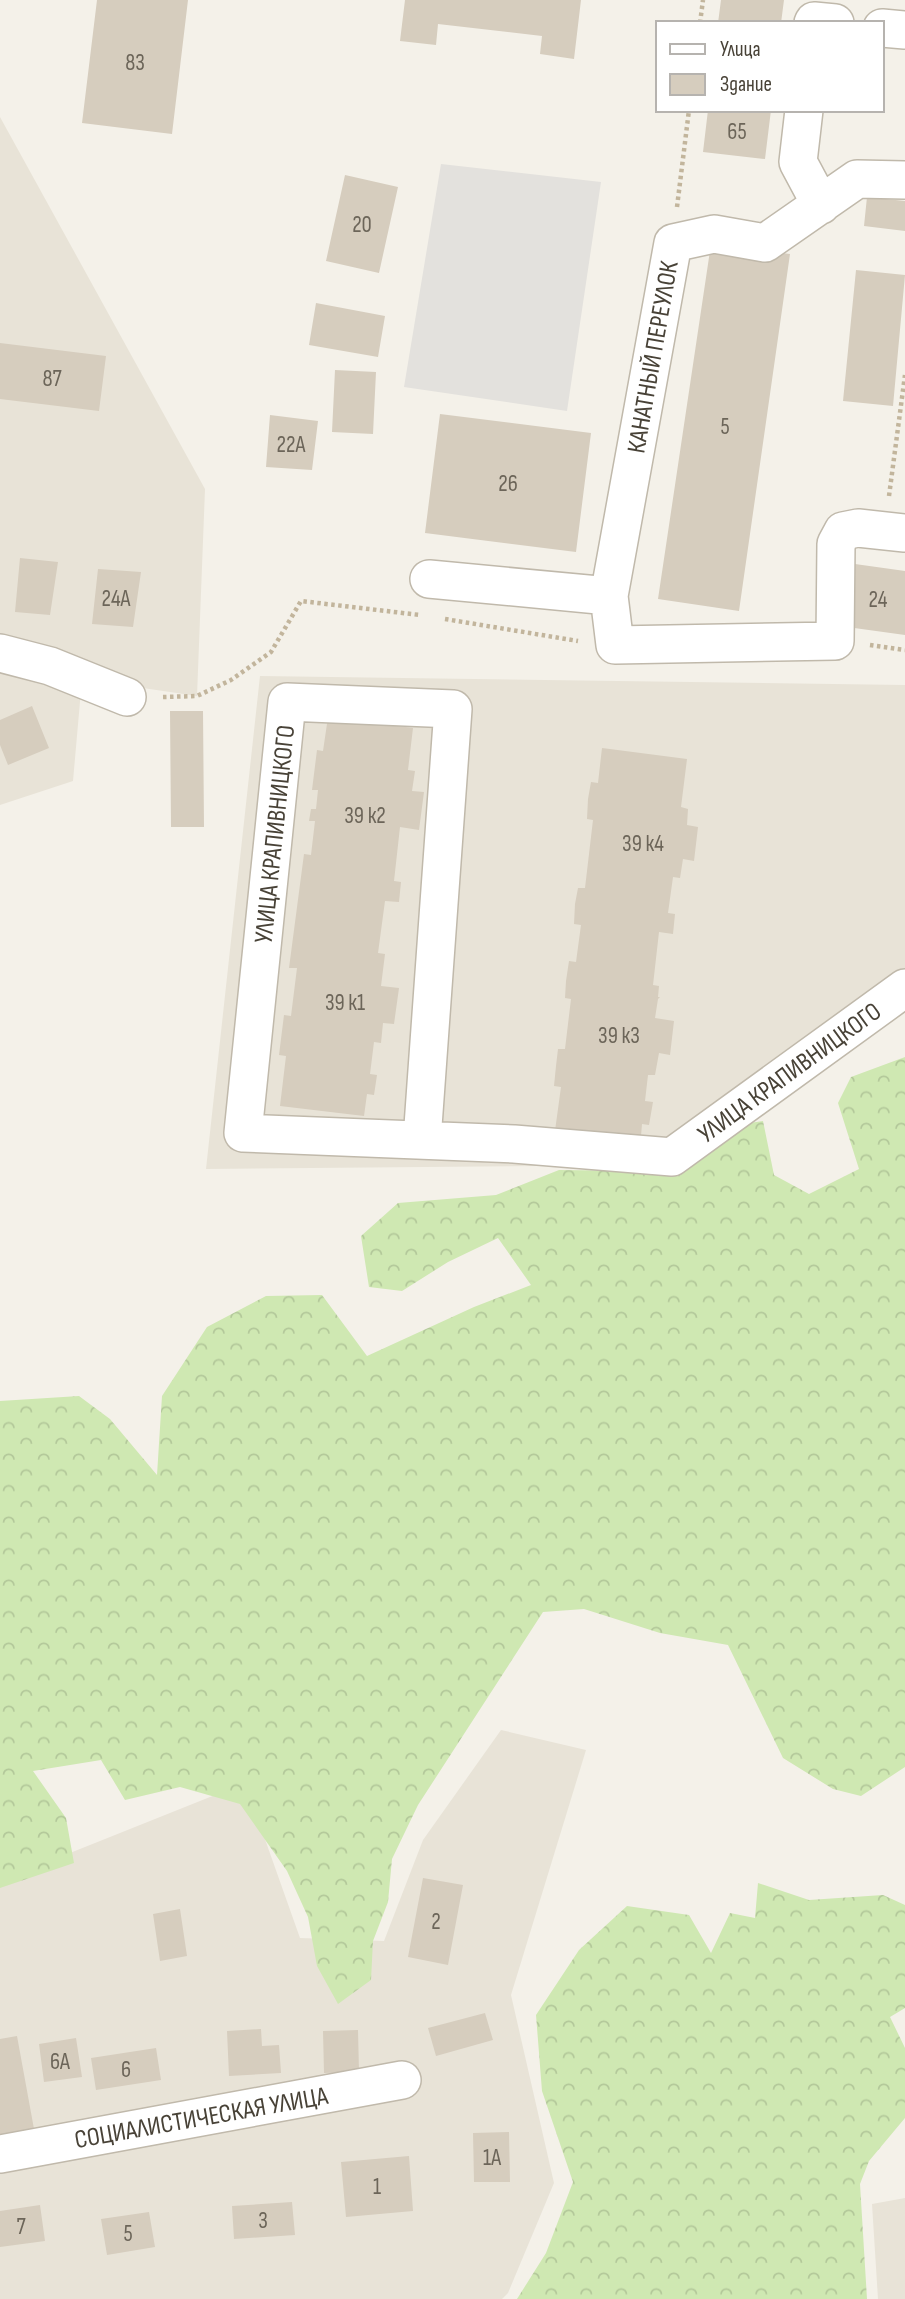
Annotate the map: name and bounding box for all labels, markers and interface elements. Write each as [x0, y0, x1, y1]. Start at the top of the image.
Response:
legend [656, 21, 884, 112]
text: Улица [720, 37, 761, 62]
house number: 83 [125, 49, 145, 77]
text: Здание [720, 72, 772, 97]
house number: 65 [727, 118, 747, 146]
house number: 20 [352, 211, 372, 239]
street label: КАНАТНЫЙ ПЕРЕУЛОК [621, 258, 686, 456]
house number: 87 [42, 365, 62, 393]
house number: 5 [720, 413, 730, 441]
house number: 22А [277, 431, 306, 459]
house number: 26 [498, 470, 518, 498]
house number: 24А [102, 585, 131, 613]
house number: 24 [869, 586, 888, 614]
street label: УЛИЦА КРАПИВНИЦКОГО [249, 724, 302, 945]
house number: 39 к2 [344, 802, 386, 830]
house number: 39 к4 [622, 830, 664, 858]
house number: 39 к1 [325, 989, 365, 1017]
street label: УЛИЦА КРАПИВНИЦКОГО [692, 996, 888, 1150]
house number: 39 к3 [598, 1022, 640, 1050]
house number: 2 [431, 1908, 441, 1936]
house number: 6А [50, 2048, 70, 2076]
house number: 6 [121, 2056, 131, 2084]
street label: СОЦИАЛИСТИЧЕСКАЯ УЛИЦА [72, 2081, 331, 2156]
house number: 1А [483, 2144, 501, 2172]
house number: 1 [373, 2173, 381, 2201]
house number: 3 [258, 2207, 268, 2235]
house number: 7 [16, 2213, 26, 2241]
house number: 5 [123, 2220, 133, 2248]

